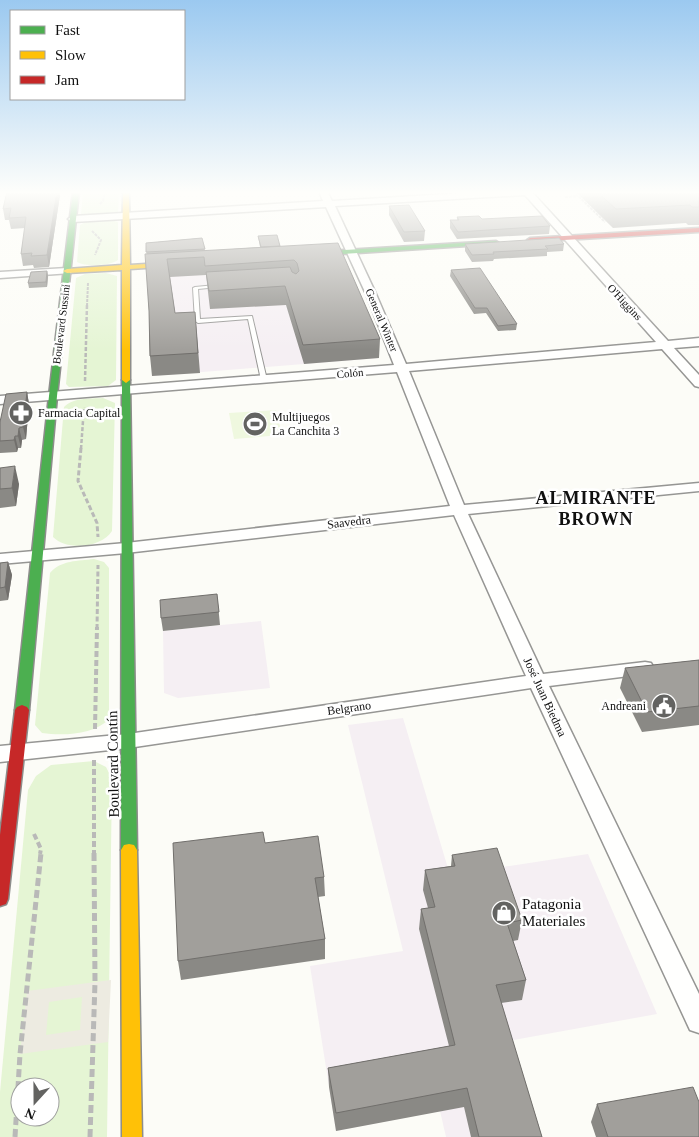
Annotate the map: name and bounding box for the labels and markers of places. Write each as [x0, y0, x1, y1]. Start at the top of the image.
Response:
pharmacy icon: Farmacia Capital [8, 400, 34, 426]
place label: Farmacia Capital [38, 406, 121, 420]
place label: Multijuegos La Canchita 3 [272, 410, 339, 438]
sports icon: Multijuegos La Canchita 3 [242, 411, 268, 437]
public building icon: Andreani [651, 693, 677, 719]
place label: Andreani [601, 699, 647, 713]
place label: Patagonia Materiales [522, 896, 585, 929]
shop icon: Patagonia Materiales [491, 900, 517, 926]

